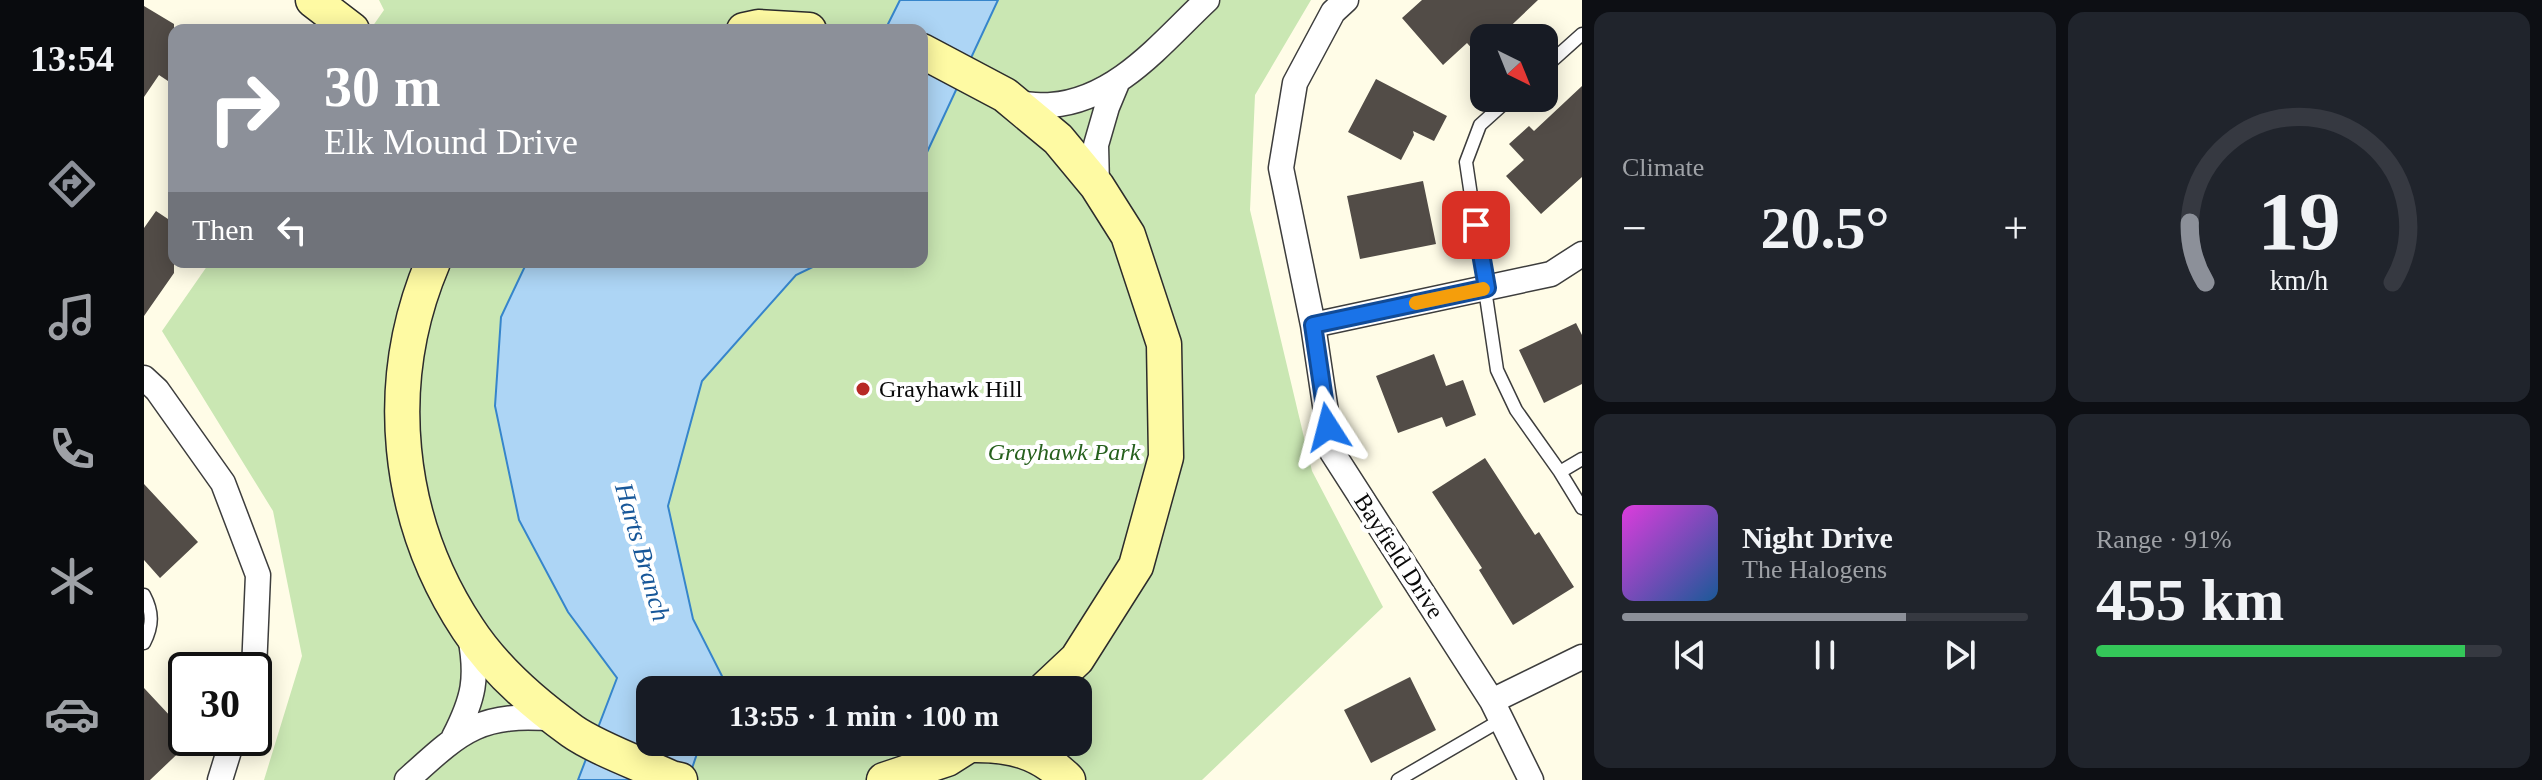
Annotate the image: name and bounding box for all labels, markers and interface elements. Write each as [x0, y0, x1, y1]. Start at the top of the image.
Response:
north arrow [1470, 24, 1558, 112]
map controls [1470, 24, 1558, 112]
text: 13:54 [30, 39, 114, 79]
icon: right [192, 56, 296, 160]
text: 30 m [324, 56, 441, 118]
text: Elk Mound Drive [324, 122, 578, 162]
text: Climate [1622, 153, 1704, 182]
icon: directions [44, 156, 100, 212]
text: 19 [2257, 175, 2341, 267]
pin [1442, 191, 1510, 259]
text: 20.5° [1761, 195, 1890, 261]
icon: arrive [1454, 203, 1498, 247]
text: − [1622, 204, 1647, 253]
text: + [2003, 204, 2028, 253]
icon: left [270, 208, 314, 252]
text: Then [192, 213, 254, 246]
text: km/h [2270, 265, 2328, 296]
icon: music [44, 289, 100, 345]
place label: Grayhawk Hill [879, 376, 1023, 402]
marker: Grayhawk Hill [854, 380, 872, 398]
position arrow [1286, 385, 1370, 469]
icon: phone [44, 421, 100, 477]
park label: Grayhawk Park [988, 439, 1141, 465]
water label: Harts Branch [609, 479, 676, 625]
street label: Bayfield Drive [1349, 489, 1449, 623]
text: Night Drive [1742, 521, 1893, 554]
text: Range · 91% [2096, 525, 2232, 554]
icon: climate [44, 553, 100, 609]
text: The Halogens [1742, 555, 1887, 584]
text: 455 km [2096, 567, 2284, 633]
icon: previous [1668, 633, 1712, 677]
icon: pause [1803, 633, 1847, 677]
icon: next [1938, 633, 1982, 677]
speed limit sign: 30 [168, 652, 272, 756]
icon: car [44, 686, 100, 742]
text: 13:55 · 1 min · 100 m [729, 699, 999, 732]

